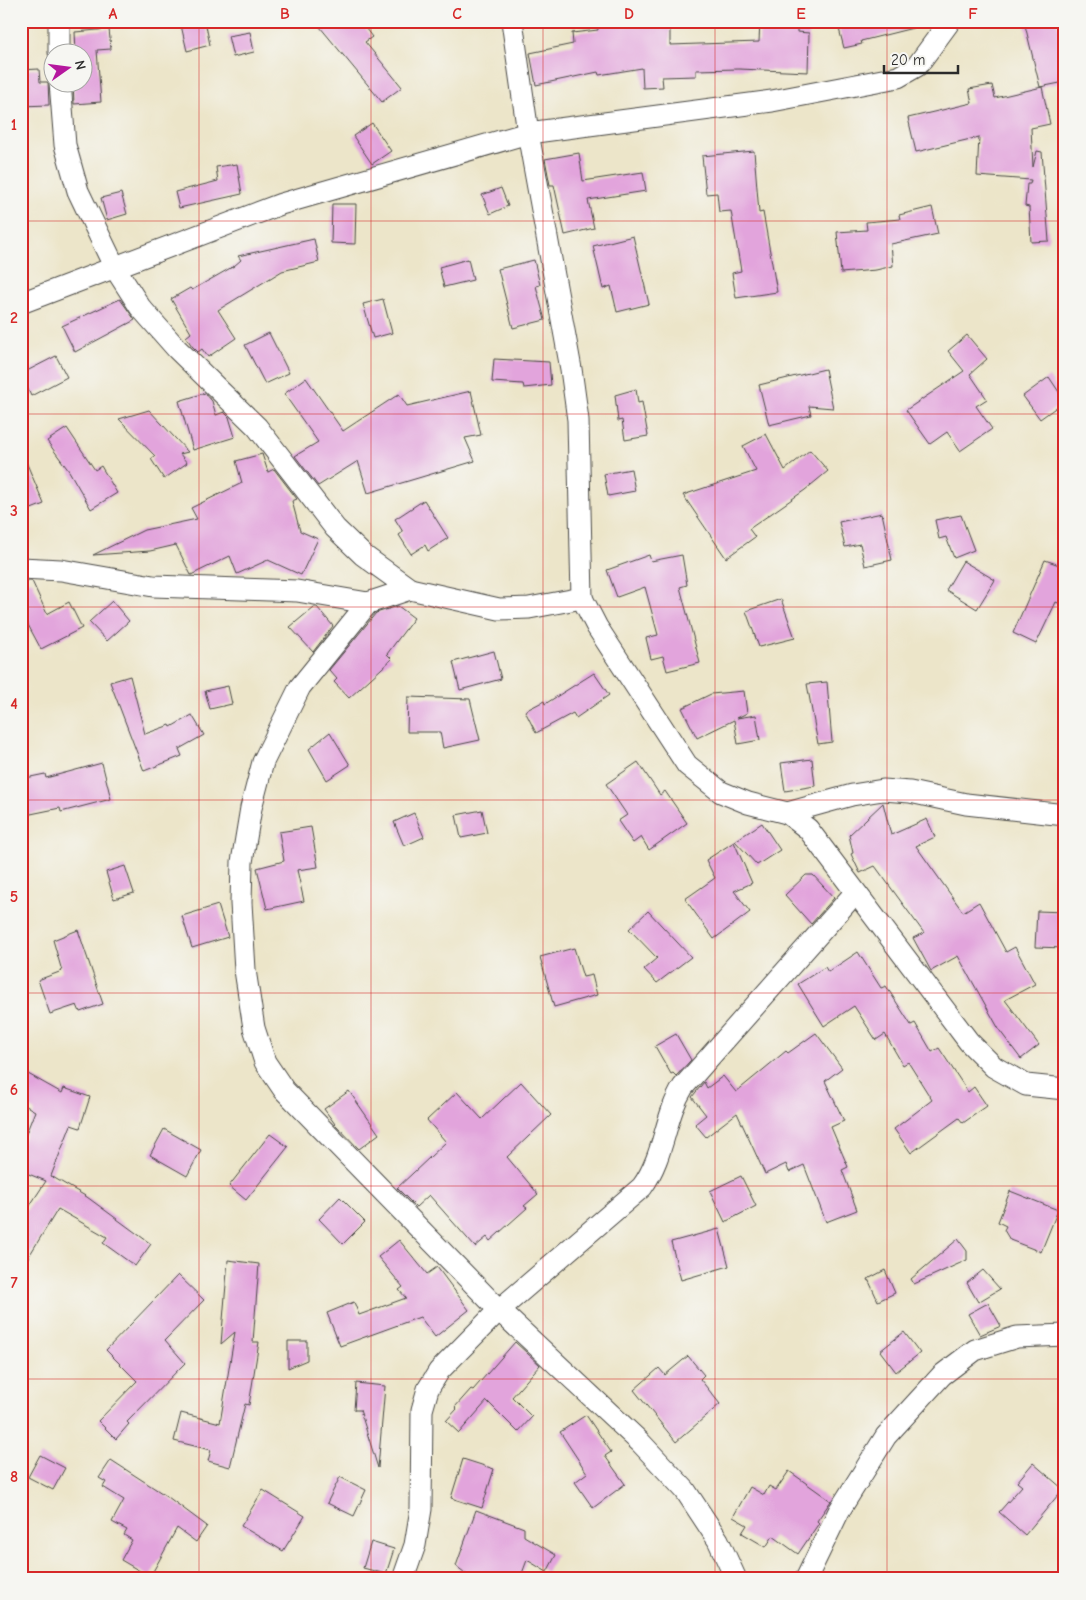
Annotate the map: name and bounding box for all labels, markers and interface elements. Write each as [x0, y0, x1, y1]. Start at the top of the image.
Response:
text: A [109, 5, 118, 23]
text: B [280, 5, 290, 23]
text: C [452, 5, 462, 23]
text: D [624, 5, 634, 23]
text: E [796, 5, 806, 23]
text: F [968, 5, 978, 23]
north arrow [42, 42, 92, 92]
scale bar [884, 42, 957, 74]
text: 20 m [891, 51, 925, 69]
text: N [71, 58, 89, 71]
text: 1 [11, 116, 17, 134]
text: 2 [10, 309, 18, 327]
text: 3 [10, 502, 18, 520]
text: 4 [10, 695, 18, 713]
text: 5 [10, 888, 18, 906]
text: 6 [10, 1081, 18, 1099]
text: 7 [10, 1274, 18, 1292]
text: 8 [10, 1468, 18, 1486]

